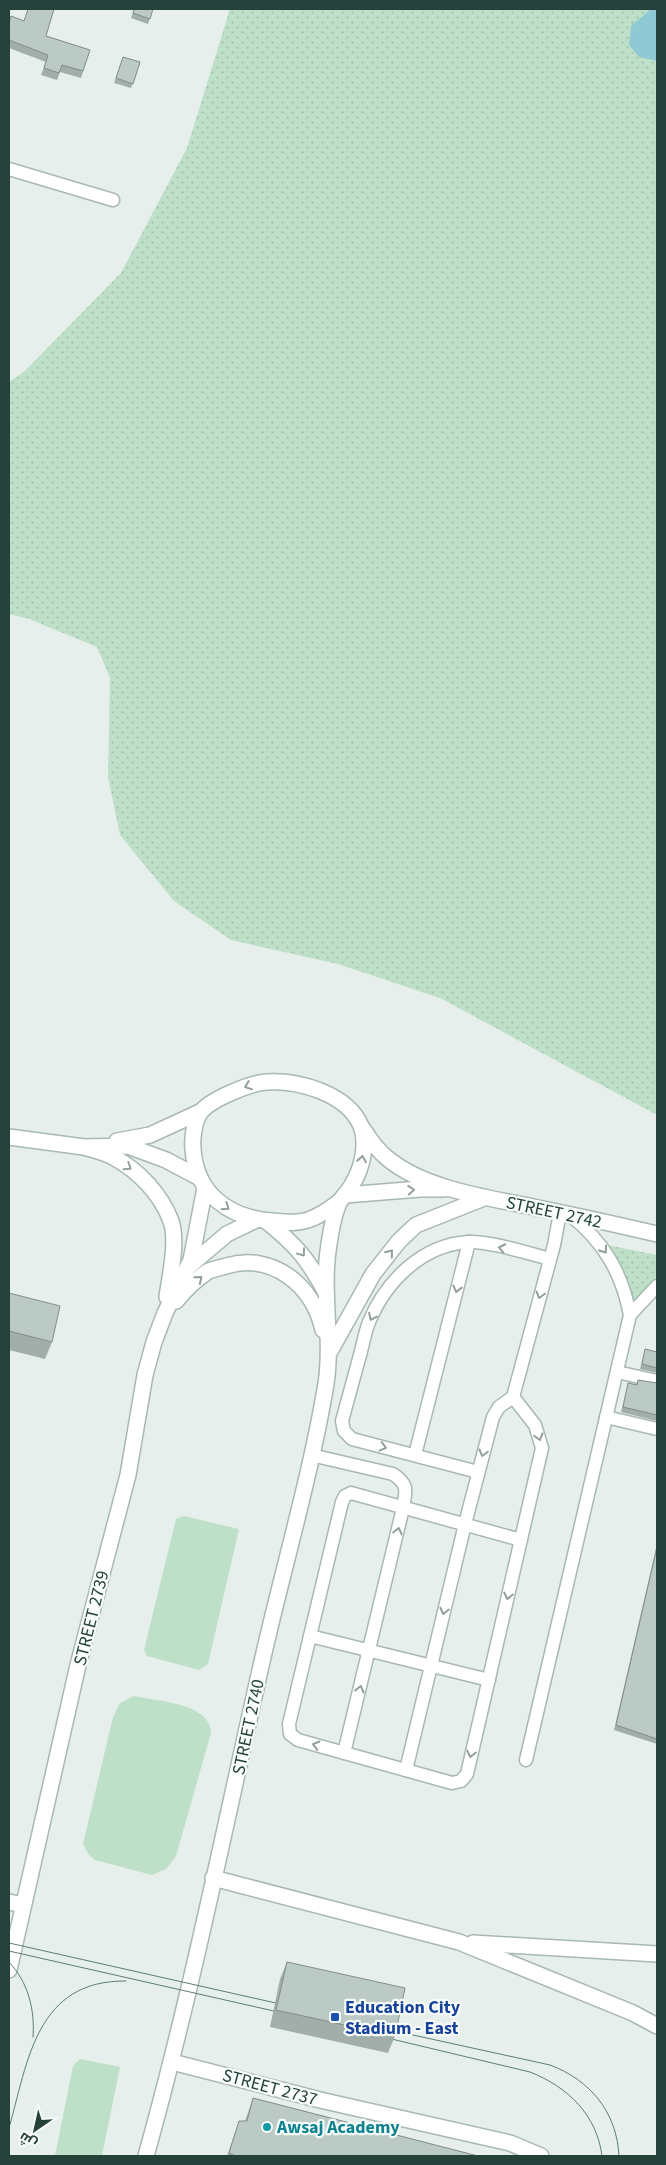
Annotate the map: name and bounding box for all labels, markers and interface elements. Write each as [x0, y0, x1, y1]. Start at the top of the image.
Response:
one-way arrow [244, 1080, 253, 1090]
one-way arrow [356, 1154, 366, 1163]
one-way arrow [122, 1161, 131, 1170]
one-way arrow [408, 1184, 416, 1195]
street label: STREET 2742 [504, 1190, 604, 1235]
one-way arrow [220, 1201, 230, 1210]
one-way arrow [498, 1243, 507, 1253]
one-way arrow [598, 1244, 607, 1254]
one-way arrow [296, 1247, 304, 1256]
one-way arrow [384, 1250, 392, 1259]
one-way arrow [193, 1276, 202, 1284]
one-way arrow [452, 1285, 463, 1294]
one-way arrow [536, 1290, 546, 1298]
one-way arrow [368, 1311, 378, 1320]
one-way arrow [533, 1433, 544, 1442]
one-way arrow [379, 1441, 388, 1452]
one-way arrow [479, 1448, 489, 1457]
one-way arrow [392, 1526, 403, 1535]
street label: STREET 2739 [68, 1568, 115, 1668]
one-way arrow [503, 1591, 514, 1600]
one-way arrow [439, 1606, 450, 1615]
street label: STREET 2740 [226, 1677, 271, 1777]
one-way arrow [354, 1684, 365, 1693]
one-way arrow [313, 1741, 321, 1751]
one-way arrow [467, 1750, 477, 1759]
place label: Education City Stadium - East [345, 1995, 461, 2041]
marker: Education City Stadium - East [329, 2011, 341, 2023]
street label: STREET 2737 [220, 2063, 320, 2112]
north arrow [10, 2105, 60, 2155]
place label: Awsaj Academy [276, 2115, 400, 2140]
marker: Awsaj Academy [261, 2121, 273, 2133]
text: ش [15, 2127, 41, 2153]

